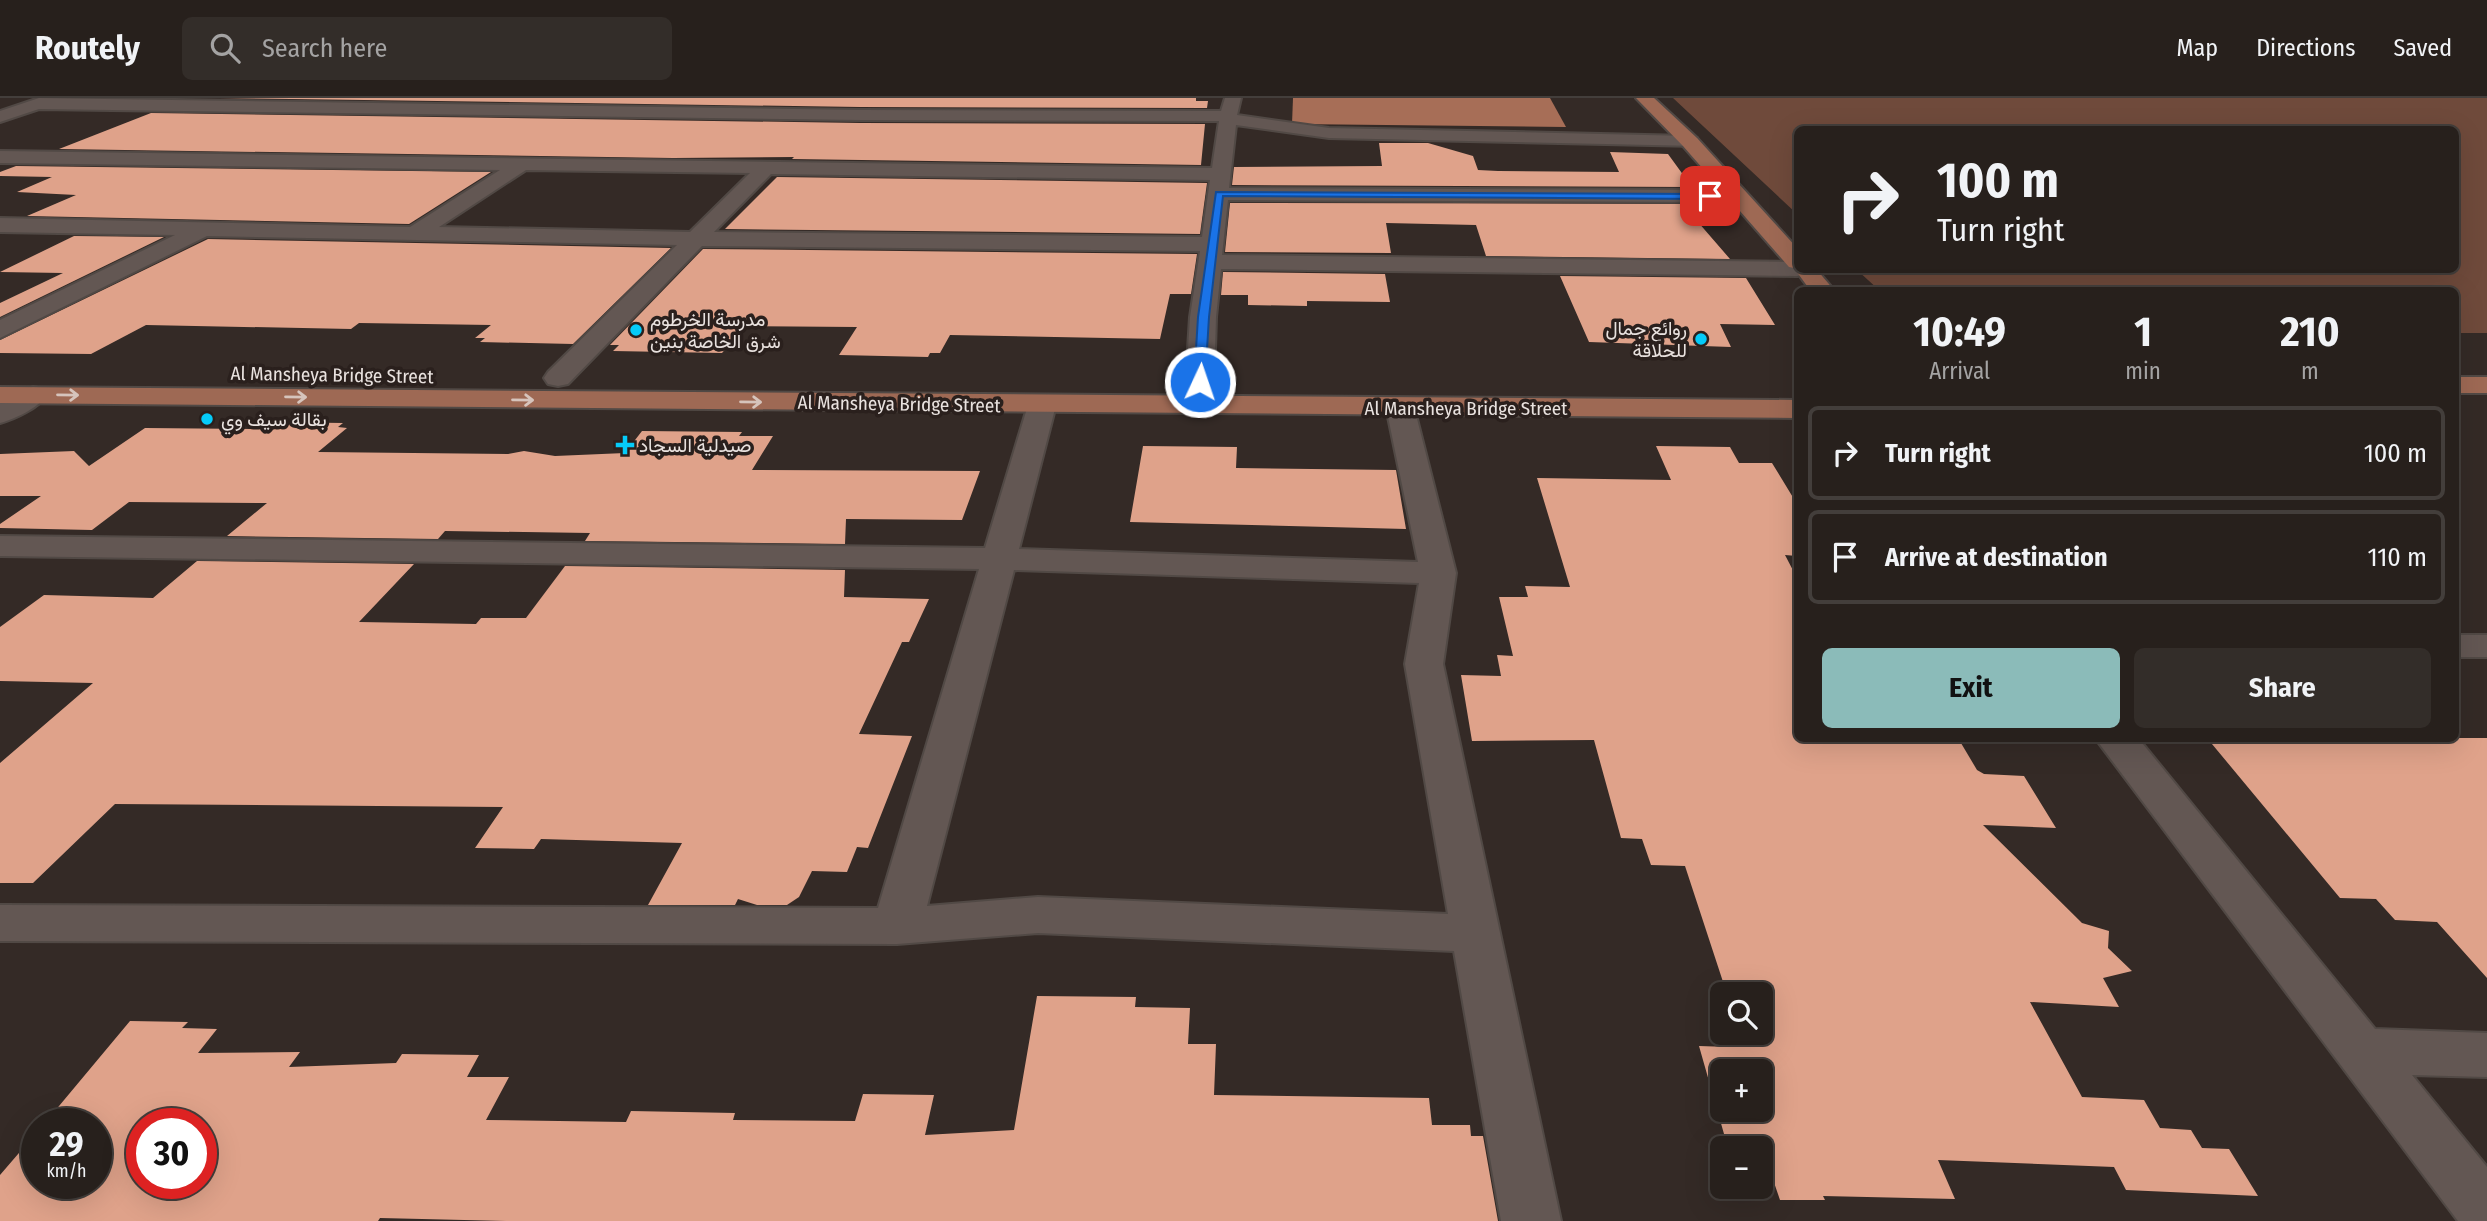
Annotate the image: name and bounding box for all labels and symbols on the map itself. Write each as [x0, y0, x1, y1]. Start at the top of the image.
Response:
pin [1680, 166, 1740, 226]
place label: مدرسة الخرطوم شرق الخاصة بنين [650, 308, 781, 353]
place label: روائع جمال للحلاقة [1605, 317, 1687, 362]
marker: مدرسة الخرطوم شرق الخاصة بنين [628, 322, 644, 338]
marker: روائع جمال للحلاقة [1693, 331, 1709, 347]
position arrow [1163, 345, 1237, 419]
street label: Al Mansheya Bridge Street [230, 362, 434, 388]
one-way arrow [56, 388, 79, 402]
one-way arrow [284, 391, 307, 404]
street label: Al Mansheya Bridge Street [797, 391, 1001, 417]
one-way arrow [511, 393, 534, 407]
one-way arrow [739, 395, 762, 409]
street label: Al Mansheya Bridge Street [1365, 397, 1568, 420]
place label: بقالة سيف وي [221, 408, 327, 435]
marker: بقالة سيف وي [199, 411, 215, 427]
place label: صيدلية السجاد [639, 434, 752, 457]
marker: صيدلية السجاد [617, 437, 633, 453]
speed limit sign: 30 [126, 1108, 217, 1199]

